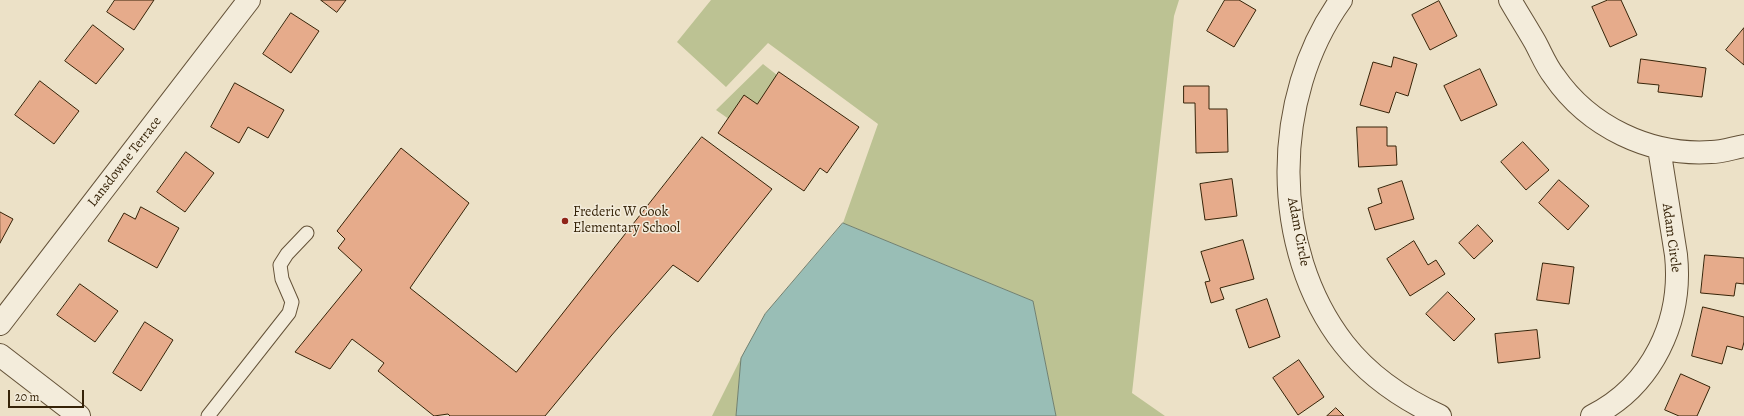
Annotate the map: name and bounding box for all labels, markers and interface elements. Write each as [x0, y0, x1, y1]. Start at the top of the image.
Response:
street label: Lansdowne Terrace [85, 114, 165, 210]
street label: Adam Circle [1283, 196, 1313, 268]
street label: Adam Circle [1658, 202, 1684, 274]
place label: Frederic W Cook Elementary School [573, 205, 680, 238]
marker: Frederic W Cook Elementary School [560, 216, 570, 226]
scale bar [10, 382, 86, 408]
text: 20 m [15, 389, 39, 405]

